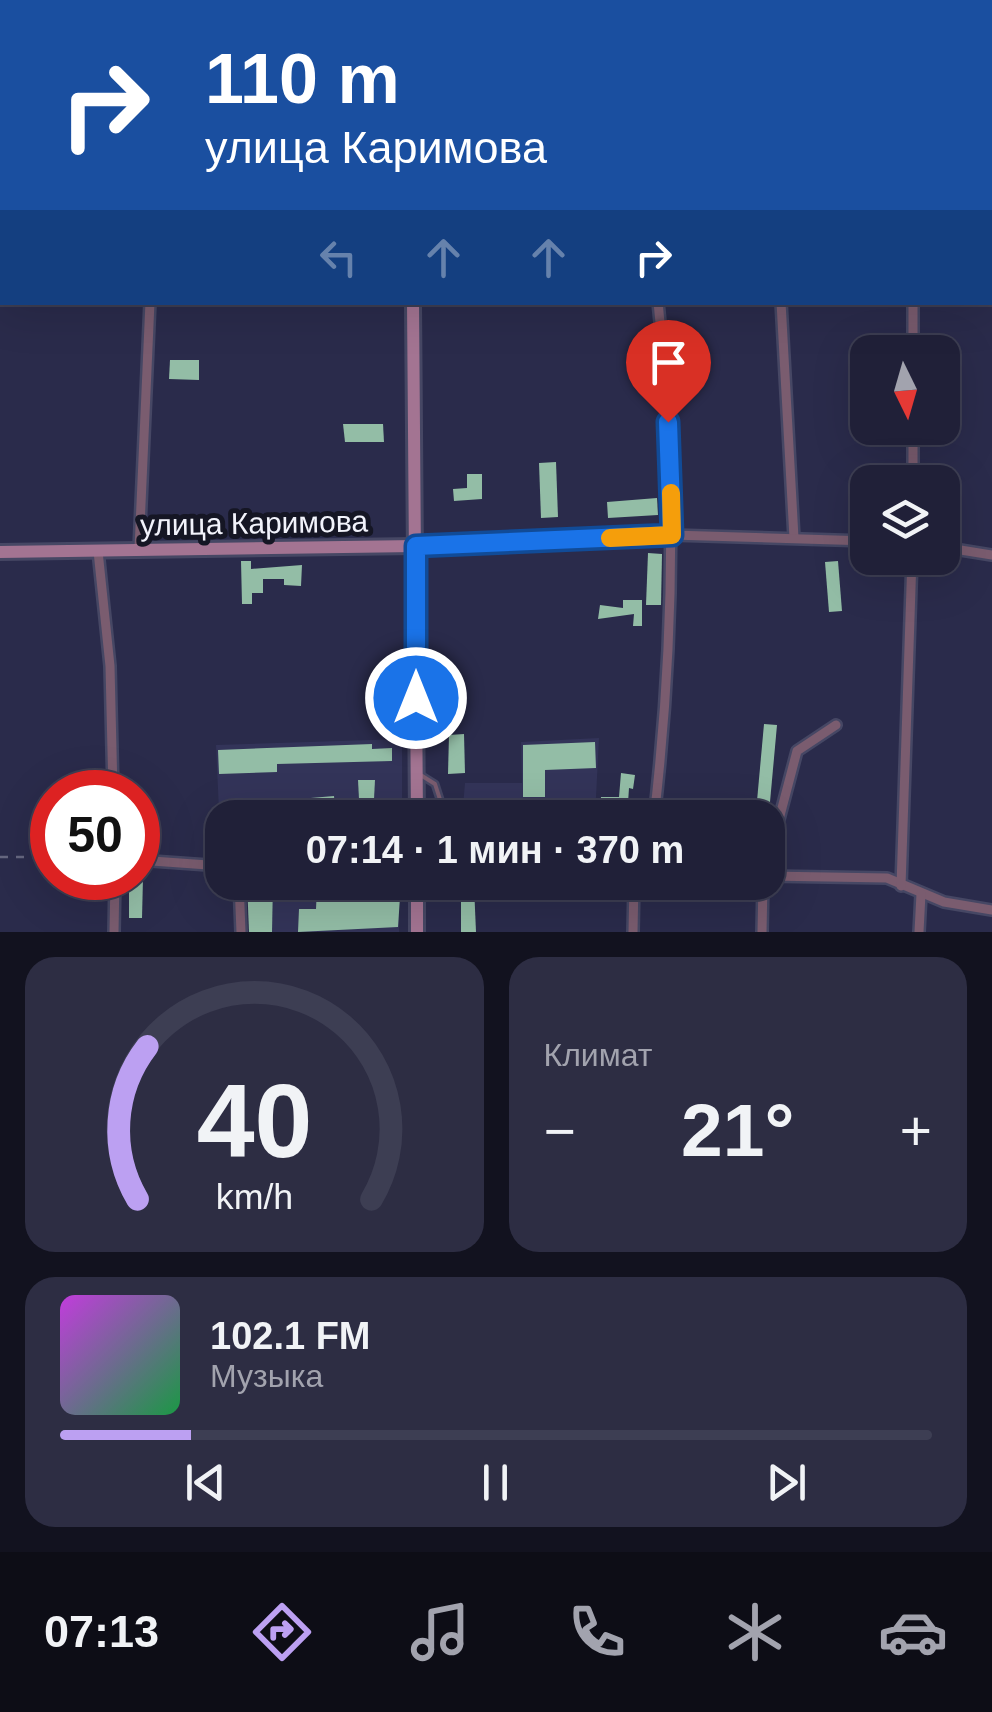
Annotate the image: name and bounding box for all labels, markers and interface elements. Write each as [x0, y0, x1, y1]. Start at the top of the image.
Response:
icon: right [40, 40, 170, 170]
text: 110 m [205, 40, 400, 118]
text: улица Каримова [205, 122, 547, 173]
icon: left [311, 230, 366, 285]
icon: ahead [416, 230, 471, 285]
icon: ahead [521, 230, 576, 285]
icon: right [626, 230, 681, 285]
pin [626, 320, 711, 423]
icon: arrive [641, 335, 696, 390]
north arrow [850, 335, 960, 445]
map controls [850, 335, 960, 575]
button: layers [850, 465, 960, 575]
street label: улица Каримова [140, 505, 369, 541]
position arrow [364, 646, 468, 750]
speed limit sign: 50 [30, 770, 160, 900]
text: 07:14 · 1 мин · 370 m [306, 829, 684, 871]
text: Климат [544, 1037, 652, 1073]
text: 40 [196, 1063, 312, 1179]
text: 21° [681, 1088, 794, 1172]
text: − [544, 1100, 576, 1162]
text: + [900, 1100, 932, 1162]
text: km/h [216, 1177, 293, 1217]
text: 102.1 FM [210, 1315, 371, 1357]
text: Музыка [210, 1358, 323, 1394]
icon: previous [178, 1455, 233, 1510]
icon: pause [468, 1455, 523, 1510]
icon: next [759, 1455, 814, 1510]
icon: directions [247, 1597, 317, 1667]
icon: music [405, 1597, 475, 1667]
icon: phone [562, 1597, 632, 1667]
icon: climate [720, 1597, 790, 1667]
icon: car [878, 1597, 948, 1667]
text: 07:13 [44, 1606, 159, 1657]

